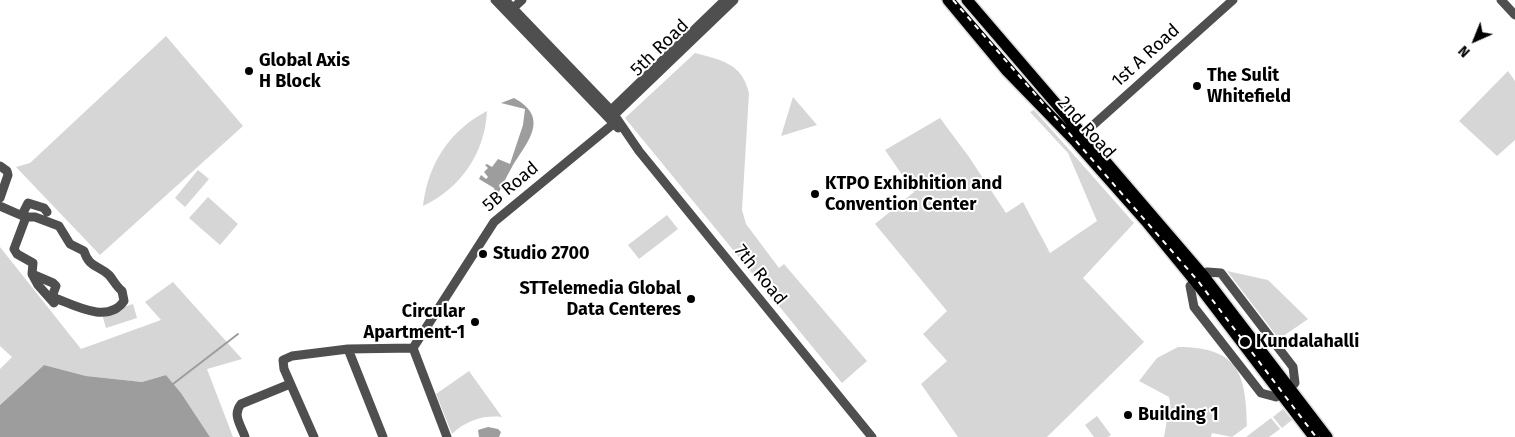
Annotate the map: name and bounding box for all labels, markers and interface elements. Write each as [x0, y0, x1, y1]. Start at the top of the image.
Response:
street label: 5th Road [627, 15, 693, 81]
north arrow [1450, 15, 1500, 65]
street label: 1st A Road [1108, 20, 1184, 92]
text: N [1455, 42, 1473, 60]
place label: Global Axis H Block [259, 50, 350, 92]
marker: Global Axis H Block [243, 65, 255, 77]
place label: The Sulit Whitefield [1207, 65, 1291, 108]
marker: The Sulit Whitefield [1191, 80, 1203, 92]
street label: 2nd Road [1052, 92, 1120, 164]
street label: 5B Road [479, 157, 543, 217]
place label: KTPO Exhibhition and Convention Center [825, 173, 1002, 215]
marker: KTPO Exhibhition and Convention Center [809, 188, 821, 200]
street label: 7th Road [729, 240, 791, 310]
place label: Studio 2700 [493, 243, 590, 265]
marker: Studio 2700 [477, 248, 489, 260]
place label: STTelemedia Global Data Centeres [519, 278, 681, 320]
marker: STTelemedia Global Data Centeres [685, 293, 697, 305]
place label: Circular Apartment-1 [364, 301, 465, 344]
marker: Circular Apartment-1 [469, 316, 481, 328]
place label: Kundalahalli [1256, 331, 1359, 353]
marker: Kundalahalli [1238, 335, 1252, 349]
place label: Building 1 [1138, 404, 1219, 426]
marker: Building 1 [1122, 409, 1134, 421]

